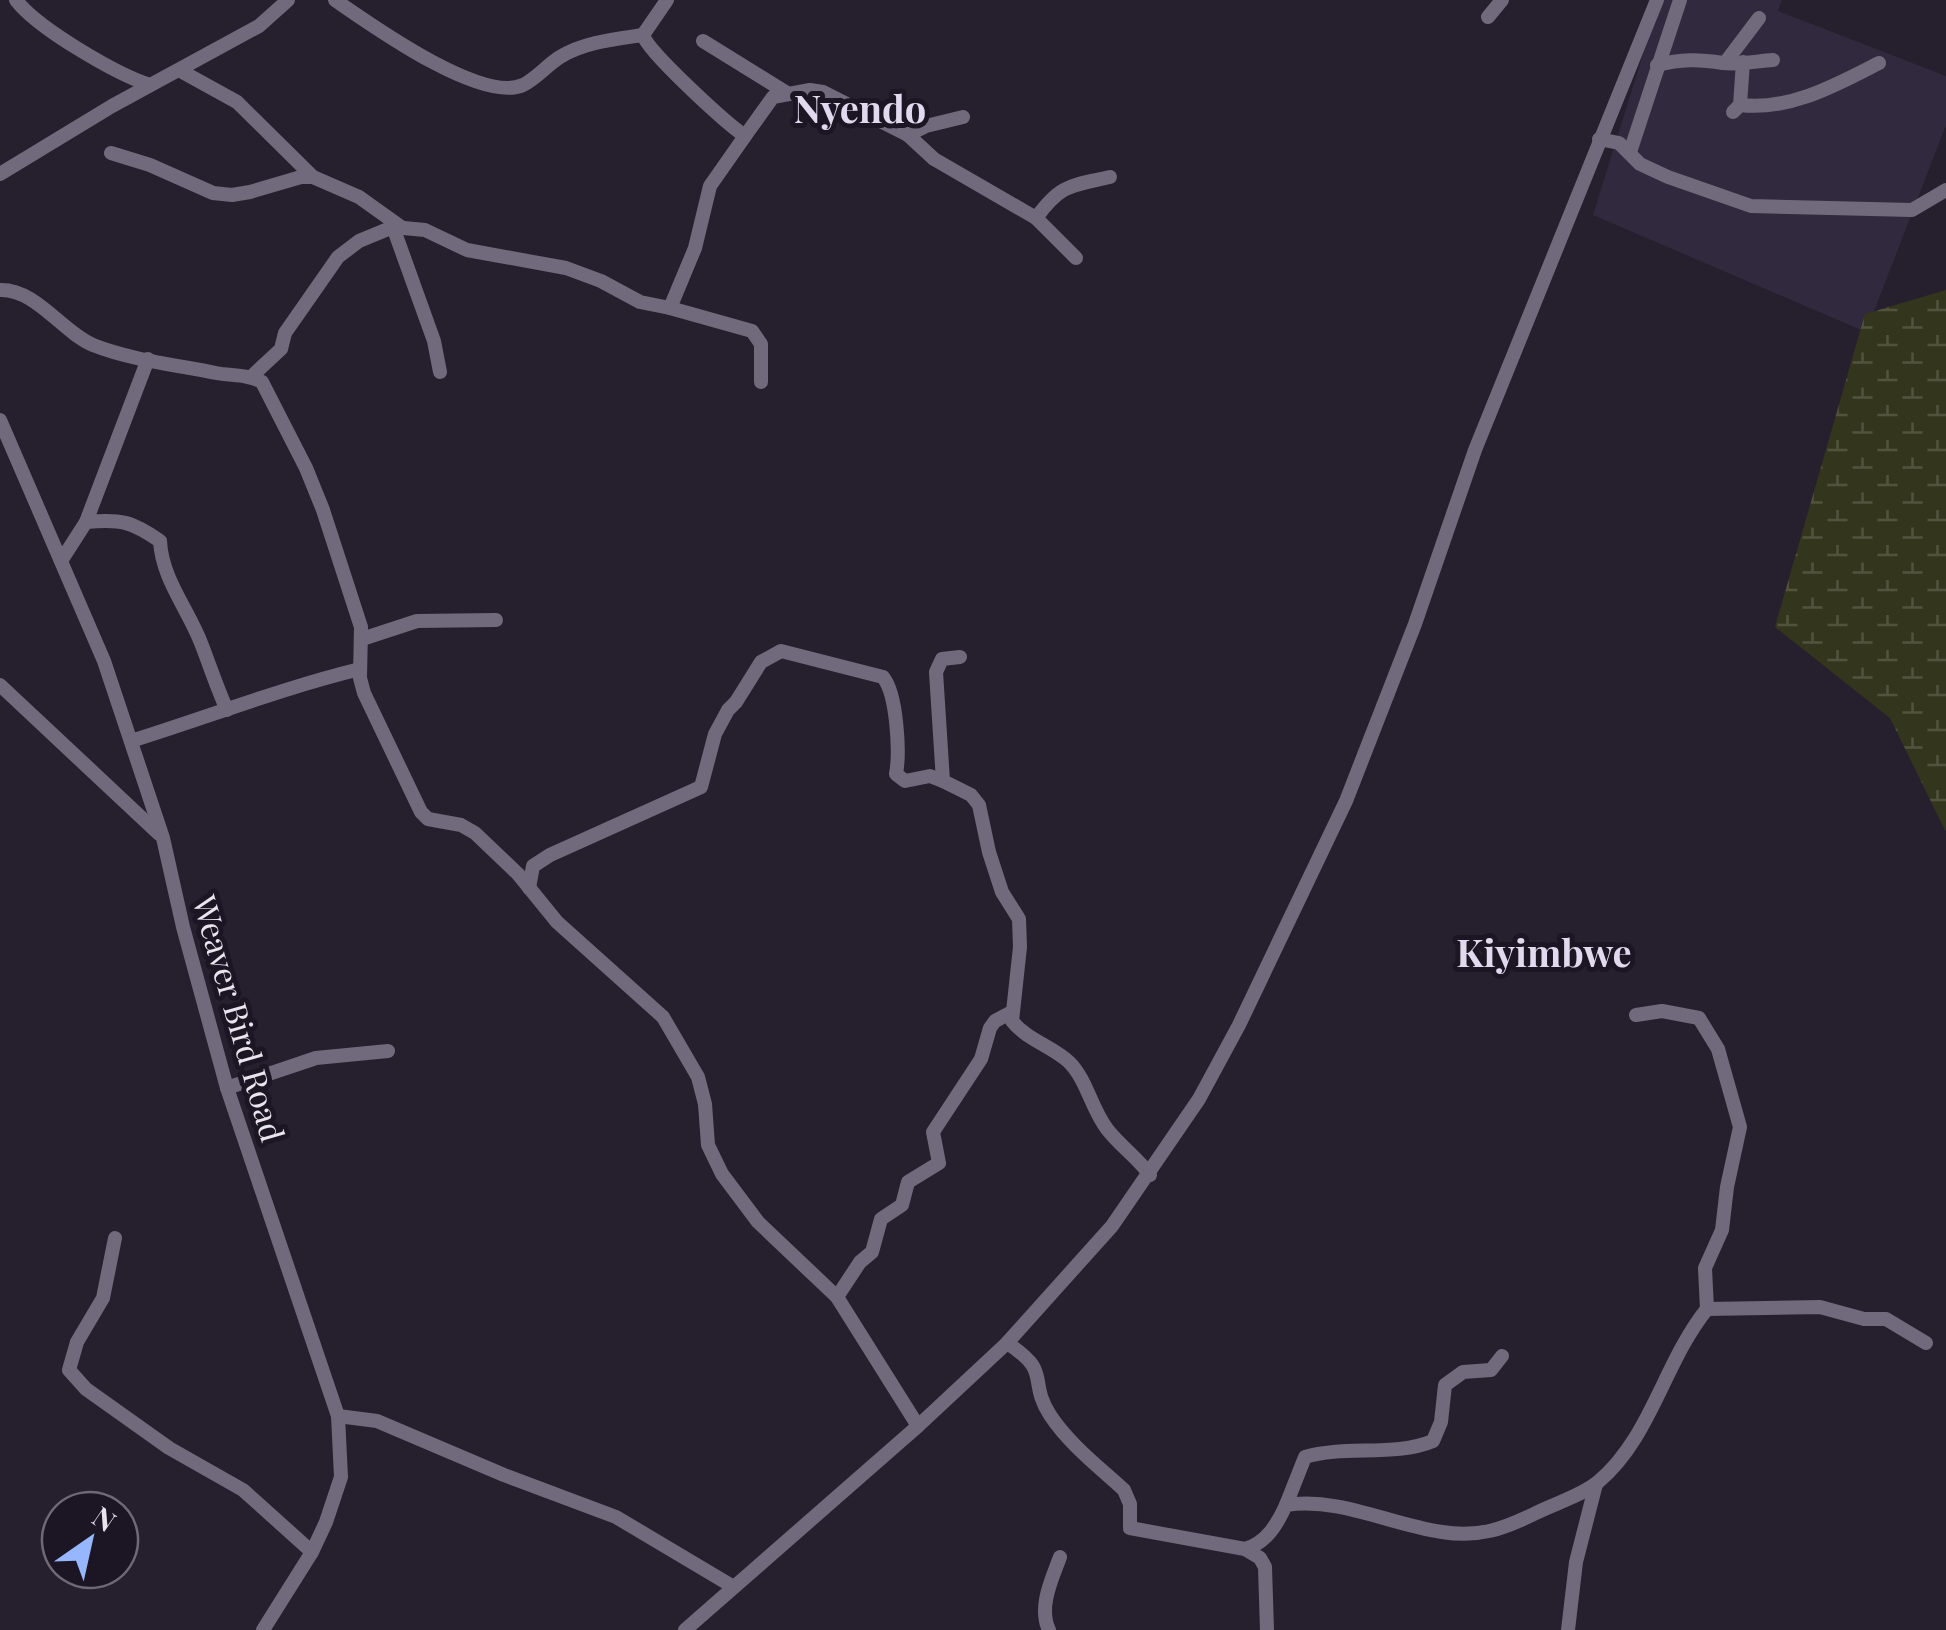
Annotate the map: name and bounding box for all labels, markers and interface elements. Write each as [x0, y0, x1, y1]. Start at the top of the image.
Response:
district label: Nyendo [794, 82, 926, 133]
street label: Weaver Bird Road [184, 889, 296, 1146]
district label: Kiyimbwe [1456, 926, 1632, 977]
north arrow [40, 1490, 140, 1590]
text: N [86, 1497, 124, 1539]

